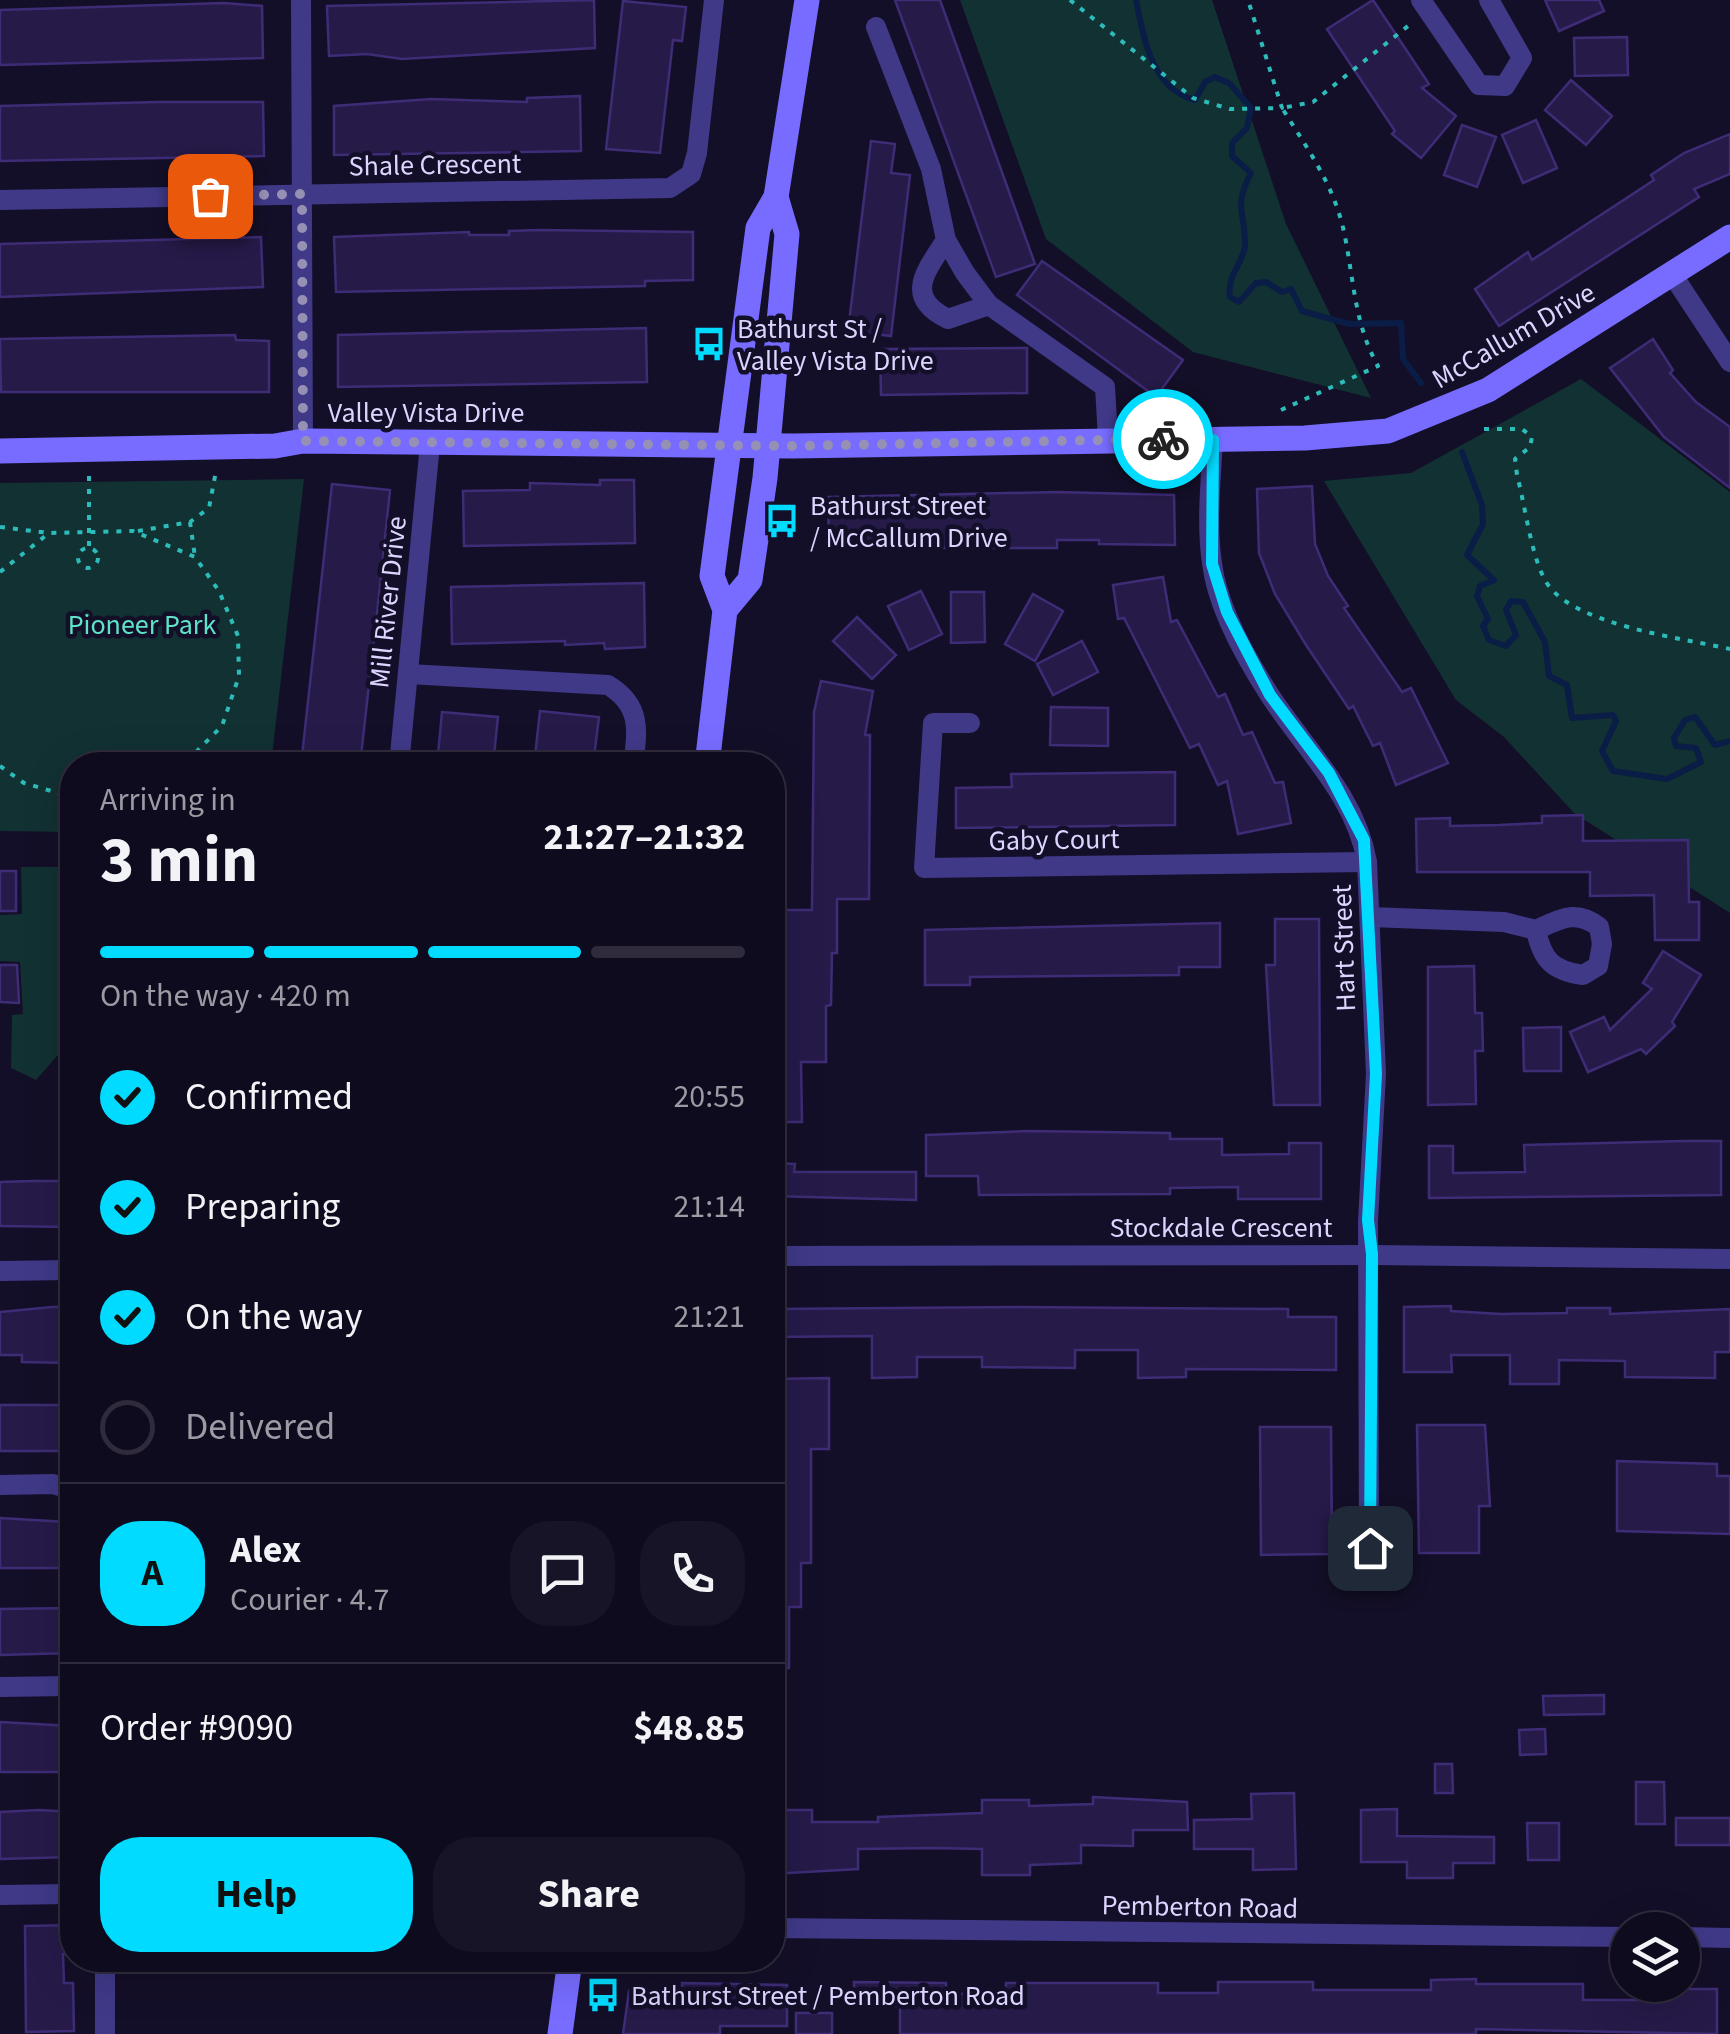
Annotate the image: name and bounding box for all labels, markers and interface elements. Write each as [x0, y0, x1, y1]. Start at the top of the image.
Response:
street label: Shale Crescent [348, 143, 522, 187]
pin [168, 154, 253, 239]
icon: bag [183, 169, 238, 224]
street label: McCallum Drive [1425, 273, 1602, 399]
place label: Bathurst St / Valley Vista Drive [737, 309, 934, 381]
bus stop icon: Bathurst St / Valley Vista Drive [690, 325, 728, 363]
courier [1113, 389, 1213, 489]
street label: Valley Vista Drive [328, 393, 524, 433]
icon: bike [1136, 412, 1191, 467]
place label: Bathurst Street / McCallum Drive [810, 486, 1008, 558]
bus stop icon: Bathurst Street / McCallum Drive [763, 502, 801, 540]
street label: Mill River Drive [359, 514, 417, 690]
park label: Pioneer Park [68, 605, 216, 645]
text: Arriving in [100, 777, 236, 823]
text: 21:27–21:32 [543, 810, 745, 864]
text: 3 min [100, 814, 258, 907]
street label: Gaby Court [988, 819, 1120, 861]
street label: Hart Street [1322, 883, 1366, 1012]
text: On the way · 420 m [100, 973, 351, 1019]
icon: check [100, 1070, 155, 1125]
text: Confirmed [185, 1070, 353, 1124]
text: 20:55 [673, 1074, 745, 1120]
icon: check [100, 1180, 155, 1235]
text: Preparing [185, 1180, 340, 1234]
text: 21:14 [673, 1184, 745, 1230]
street label: Stockdale Crescent [1110, 1208, 1333, 1248]
icon: check [100, 1290, 155, 1345]
text: On the way [185, 1290, 362, 1344]
text: 21:21 [673, 1294, 745, 1340]
text: Delivered [185, 1400, 335, 1454]
pin [1328, 1506, 1413, 1591]
button: chat [510, 1521, 615, 1626]
button: phone [640, 1521, 745, 1626]
icon: home [1343, 1521, 1398, 1576]
text: Alex [230, 1523, 301, 1577]
text: A [142, 1546, 163, 1600]
text: Courier · 4.7 [230, 1577, 390, 1623]
text: Order #9090 [100, 1701, 293, 1755]
text: $48.85 [633, 1701, 745, 1755]
button: Help [100, 1837, 413, 1952]
button: Share [433, 1837, 745, 1952]
street label: Pemberton Road [1101, 1885, 1299, 1929]
map controls [1610, 1912, 1700, 2002]
button: layers [1610, 1912, 1700, 2002]
bus stop icon: Bathurst Street / Pemberton Road [584, 1976, 622, 2014]
place label: Bathurst Street / Pemberton Road [631, 1976, 1025, 2016]

